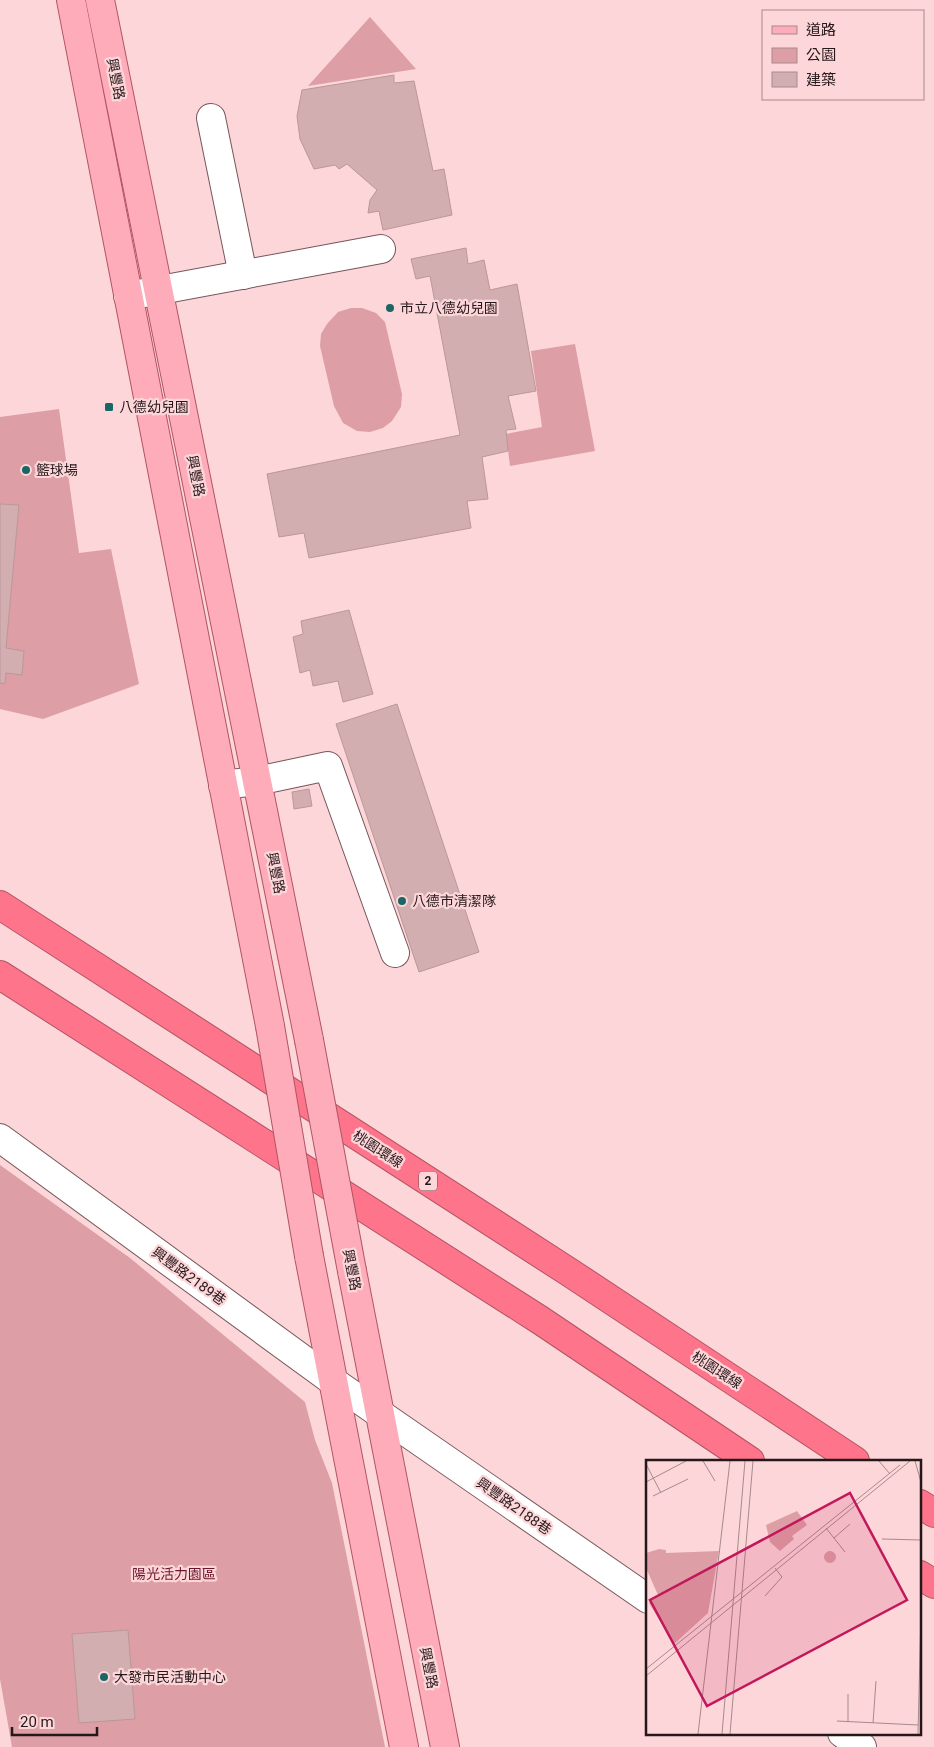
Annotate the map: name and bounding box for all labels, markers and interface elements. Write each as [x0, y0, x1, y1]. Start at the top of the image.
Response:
legend [762, 10, 924, 100]
text: 道路 [806, 21, 836, 39]
text: 公園 [806, 46, 836, 64]
street label: 興豐路 [104, 57, 128, 101]
text: 建築 [806, 71, 836, 89]
place label: 市立八德幼兒園 [400, 300, 498, 316]
marker: 市立八德幼兒園 [384, 302, 396, 314]
place label: 八德幼兒園 [119, 399, 189, 415]
marker: 八德幼兒園 [103, 401, 115, 413]
street label: 興豐路 [184, 454, 208, 498]
place label: 籃球場 [36, 462, 78, 478]
marker: 籃球場 [20, 464, 32, 476]
street label: 興豐路 [264, 851, 288, 895]
place label: 八德市清潔隊 [412, 893, 496, 909]
marker: 八德市清潔隊 [396, 895, 408, 907]
street label: 桃園環線 [350, 1127, 406, 1171]
road number: 2 [419, 1172, 437, 1190]
street label: 興豐路2189巷 [149, 1244, 229, 1308]
street label: 興豐路 [340, 1248, 364, 1292]
street label: 桃園環線 [689, 1348, 745, 1392]
inset map [646, 1460, 922, 1734]
street label: 興豐路2188巷 [474, 1474, 554, 1538]
park label: 陽光活力園區 [132, 1566, 216, 1582]
street label: 興豐路 [417, 1646, 441, 1690]
place label: 大發市民活動中心 [114, 1669, 226, 1685]
marker: 大發市民活動中心 [98, 1671, 110, 1683]
scale bar [12, 1704, 98, 1736]
text: 20 m [20, 1713, 54, 1731]

